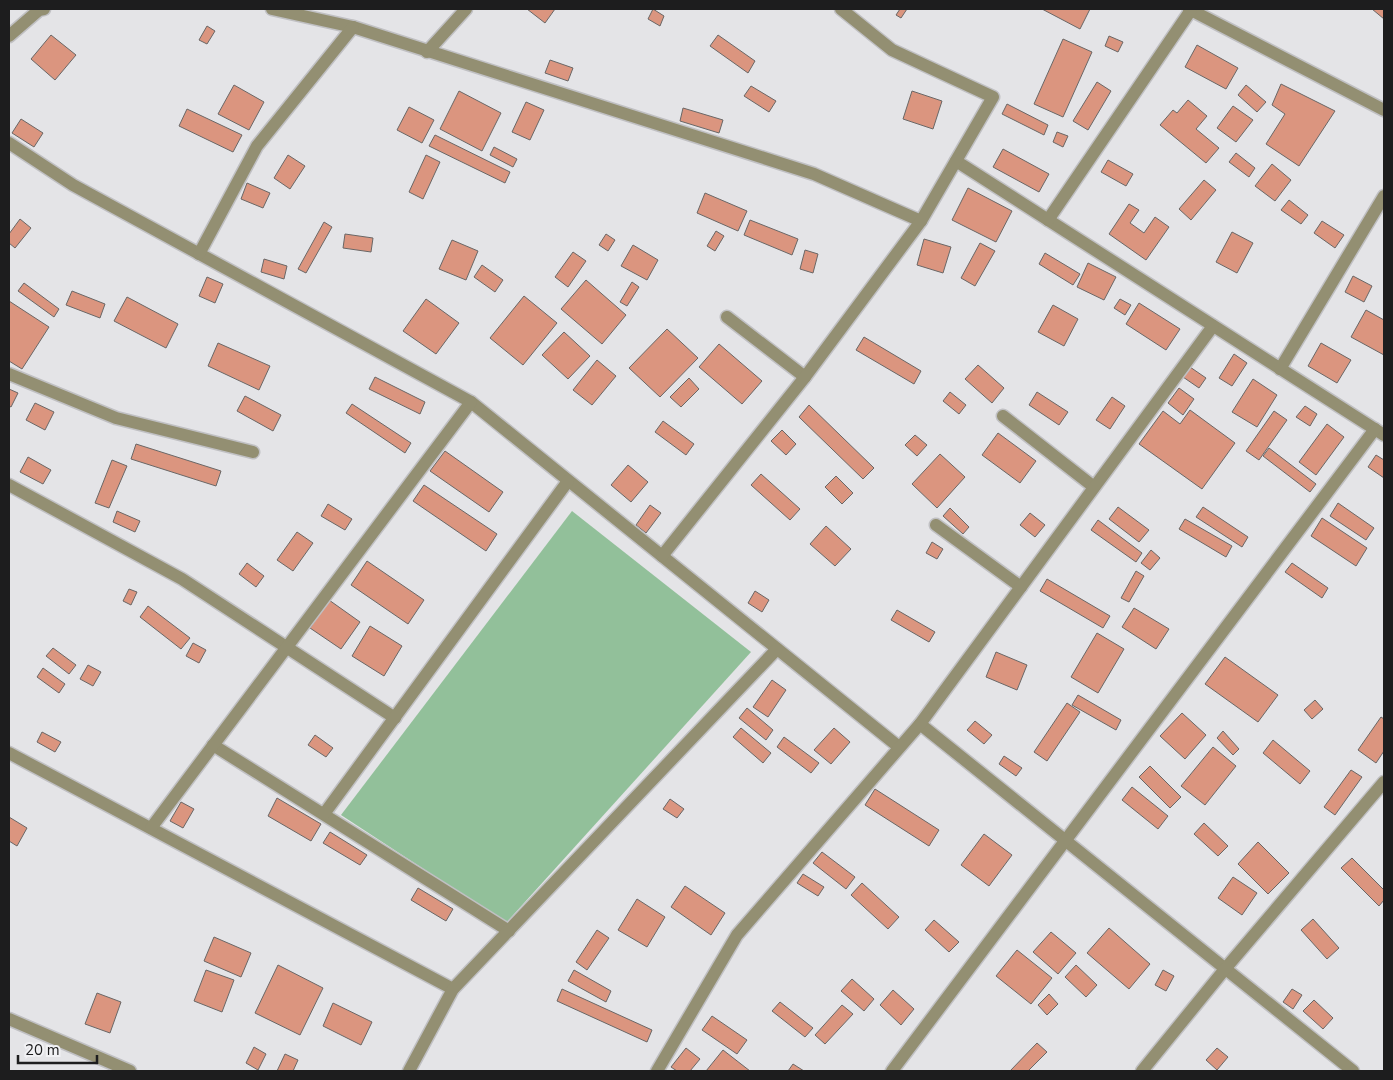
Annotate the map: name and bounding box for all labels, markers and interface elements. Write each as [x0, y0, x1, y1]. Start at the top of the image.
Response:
scale bar [18, 1032, 96, 1064]
text: 20 m [25, 1040, 60, 1060]

